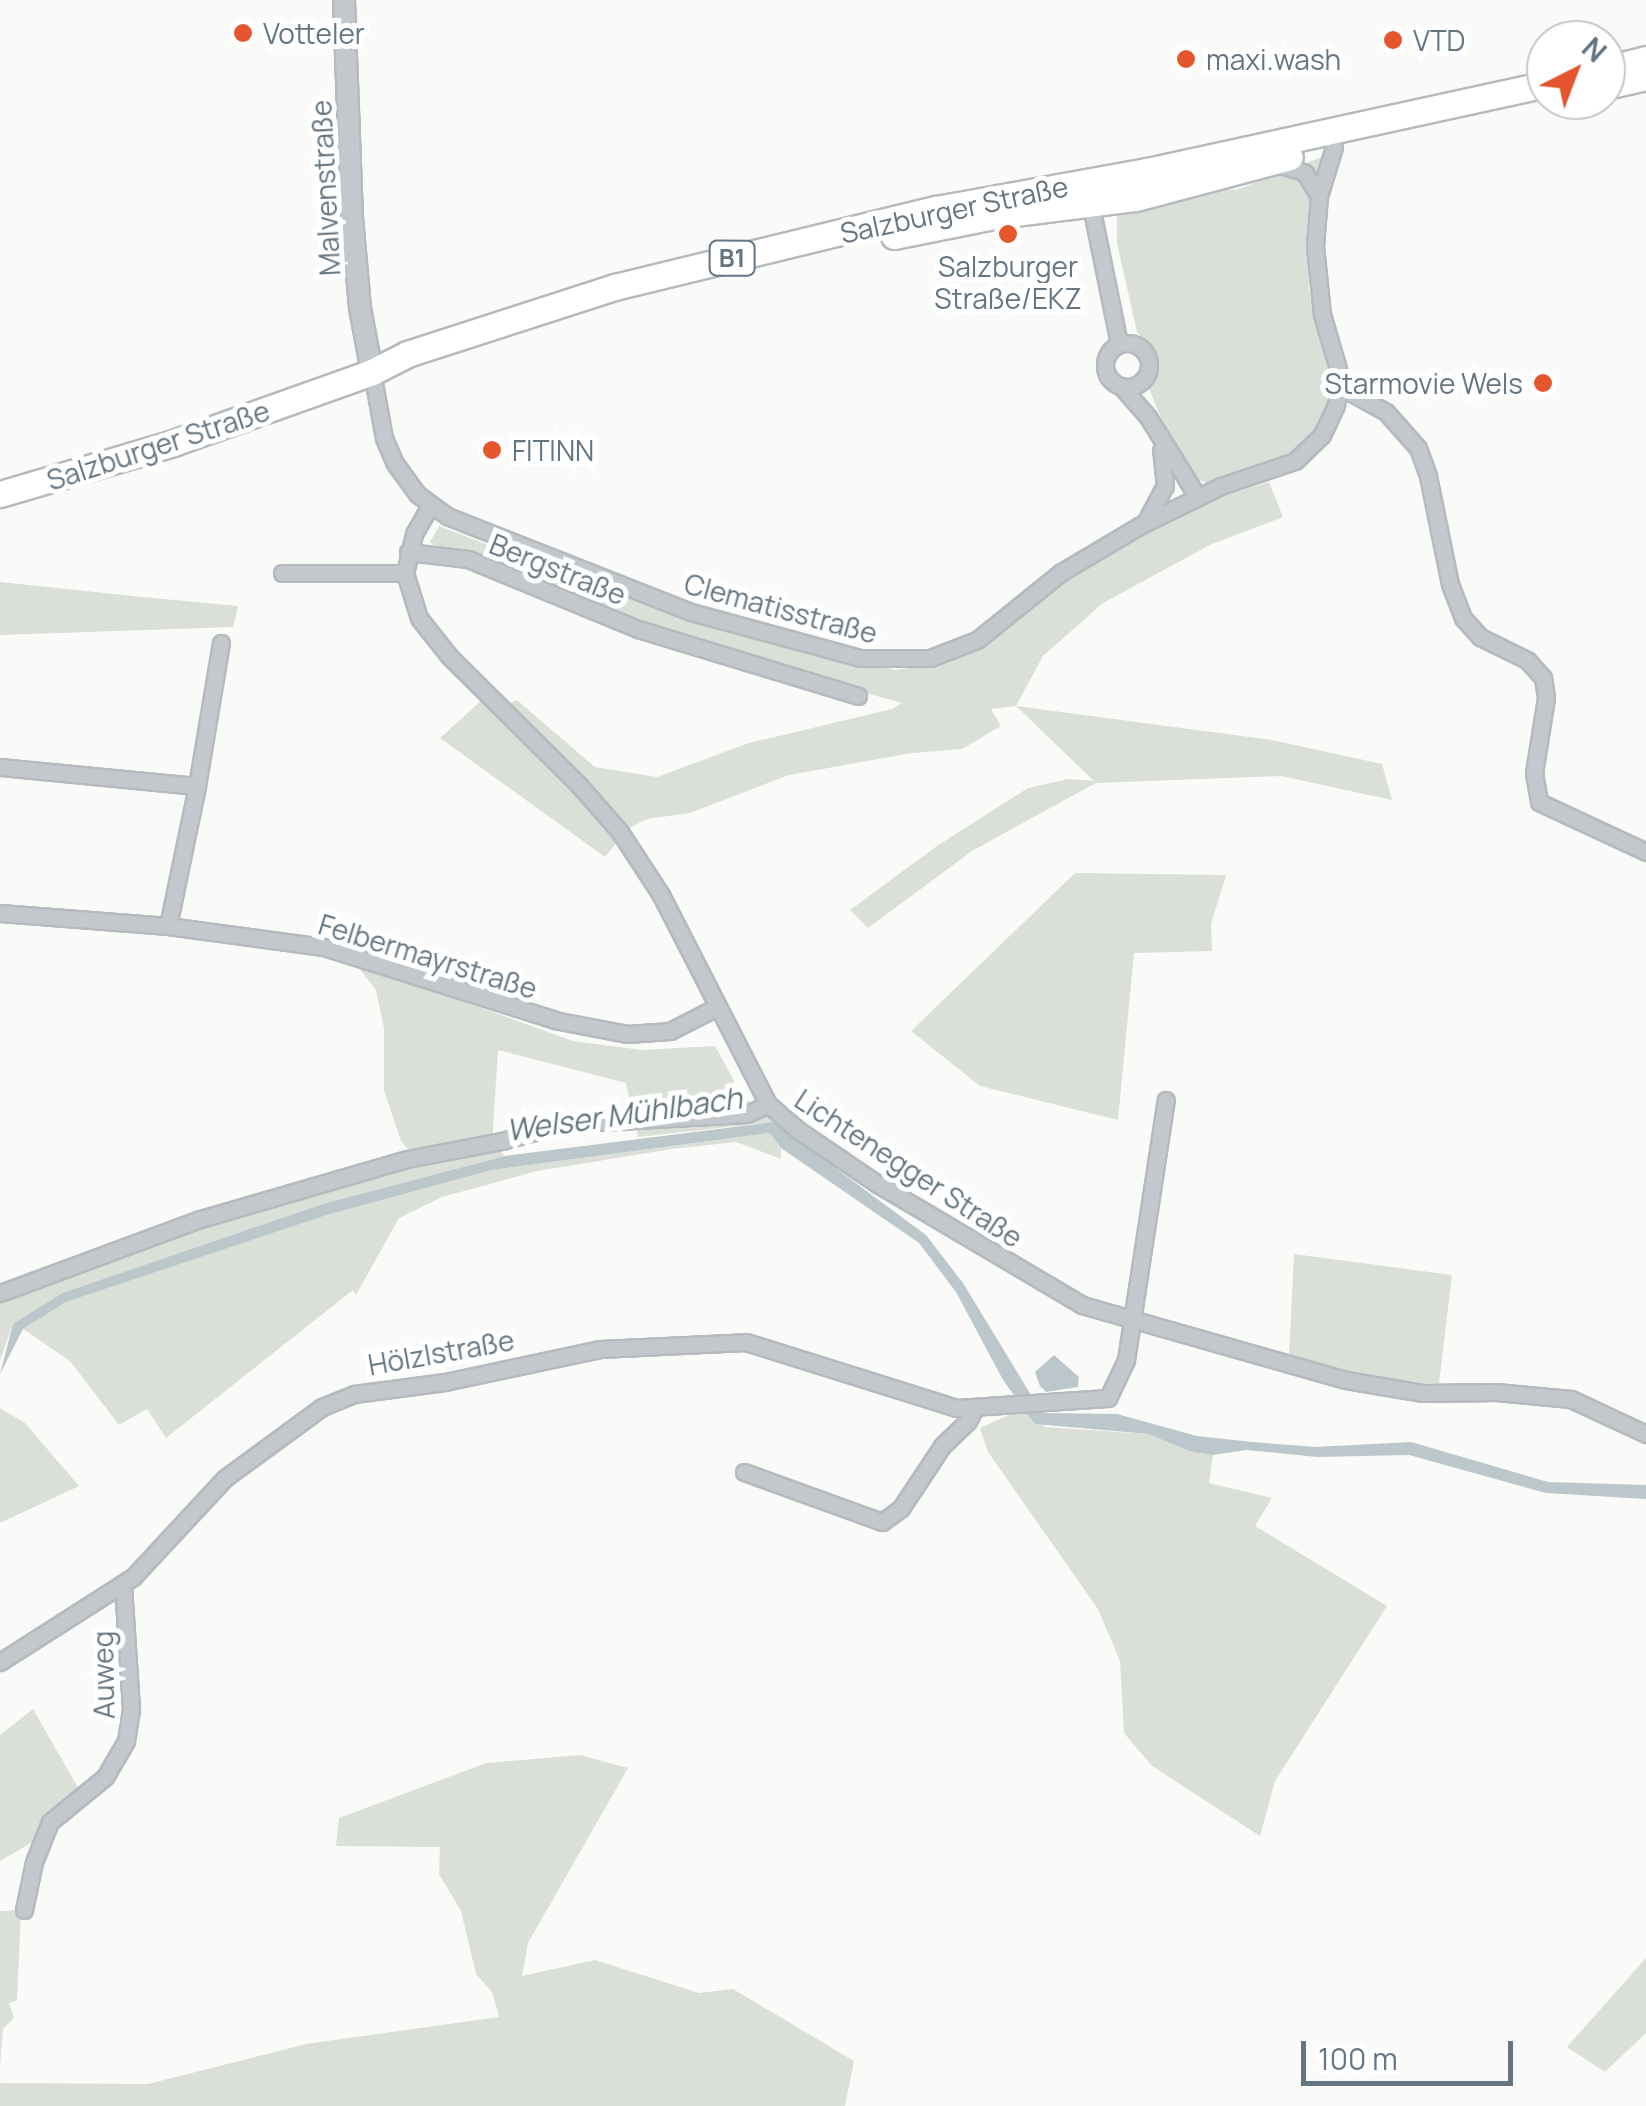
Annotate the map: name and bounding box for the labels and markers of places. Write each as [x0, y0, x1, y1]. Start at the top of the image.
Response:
place label: Votteler [263, 16, 365, 50]
marker: Votteler [232, 22, 254, 44]
place label: VTD [1413, 23, 1465, 57]
marker: VTD [1382, 29, 1404, 51]
place label: maxi.wash [1206, 42, 1341, 76]
marker: maxi.wash [1175, 48, 1197, 70]
marker: Salzburger Straße/EKZ [997, 223, 1019, 245]
place label: Salzburger Straße/EKZ [934, 249, 1082, 315]
place label: Starmovie Wels [1324, 366, 1523, 400]
marker: Starmovie Wels [1532, 372, 1554, 394]
place label: FITINN [512, 433, 594, 467]
marker: FITINN [481, 439, 503, 461]

